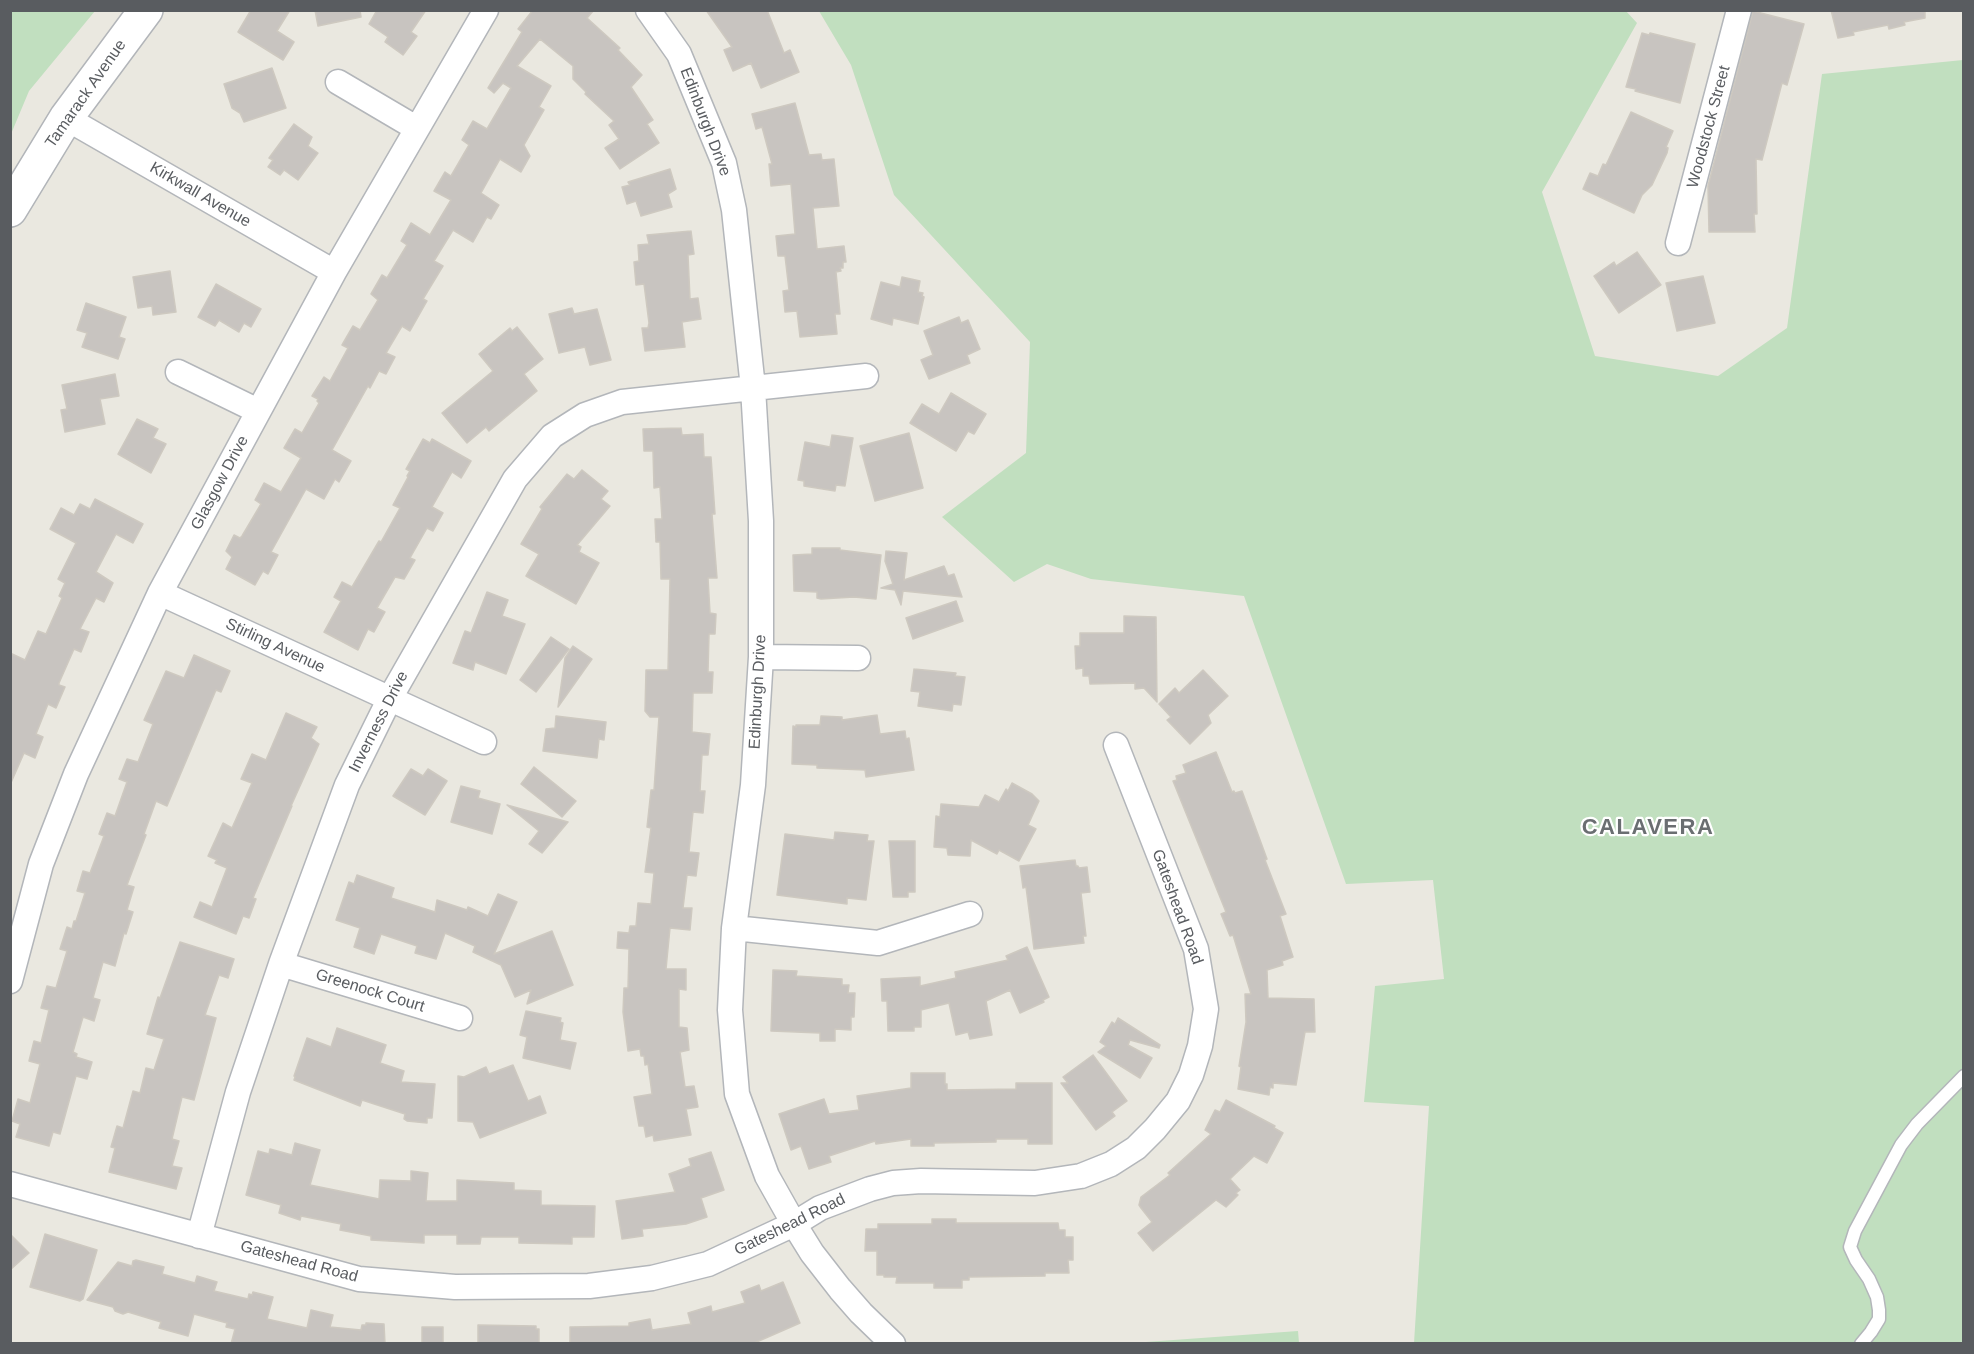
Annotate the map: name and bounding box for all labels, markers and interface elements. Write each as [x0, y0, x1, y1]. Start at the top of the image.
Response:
street label: Tamarack Avenue [41, 36, 131, 152]
street label: Woodstock Street [1683, 64, 1735, 190]
street label: Edinburgh Drive [675, 65, 735, 179]
street label: Kirkwall Avenue [146, 158, 254, 232]
street label: Glasgow Drive [187, 433, 253, 533]
street label: Stirling Avenue [222, 615, 328, 677]
street label: Edinburgh Drive [745, 634, 771, 750]
street label: Inverness Drive [345, 668, 413, 776]
district label: CALAVERA [1582, 815, 1714, 841]
street label: Gateshead Road [1147, 847, 1207, 967]
street label: Greenock Court [313, 965, 427, 1017]
street label: Gateshead Road [731, 1190, 849, 1260]
street label: Gateshead Road [238, 1237, 360, 1287]

